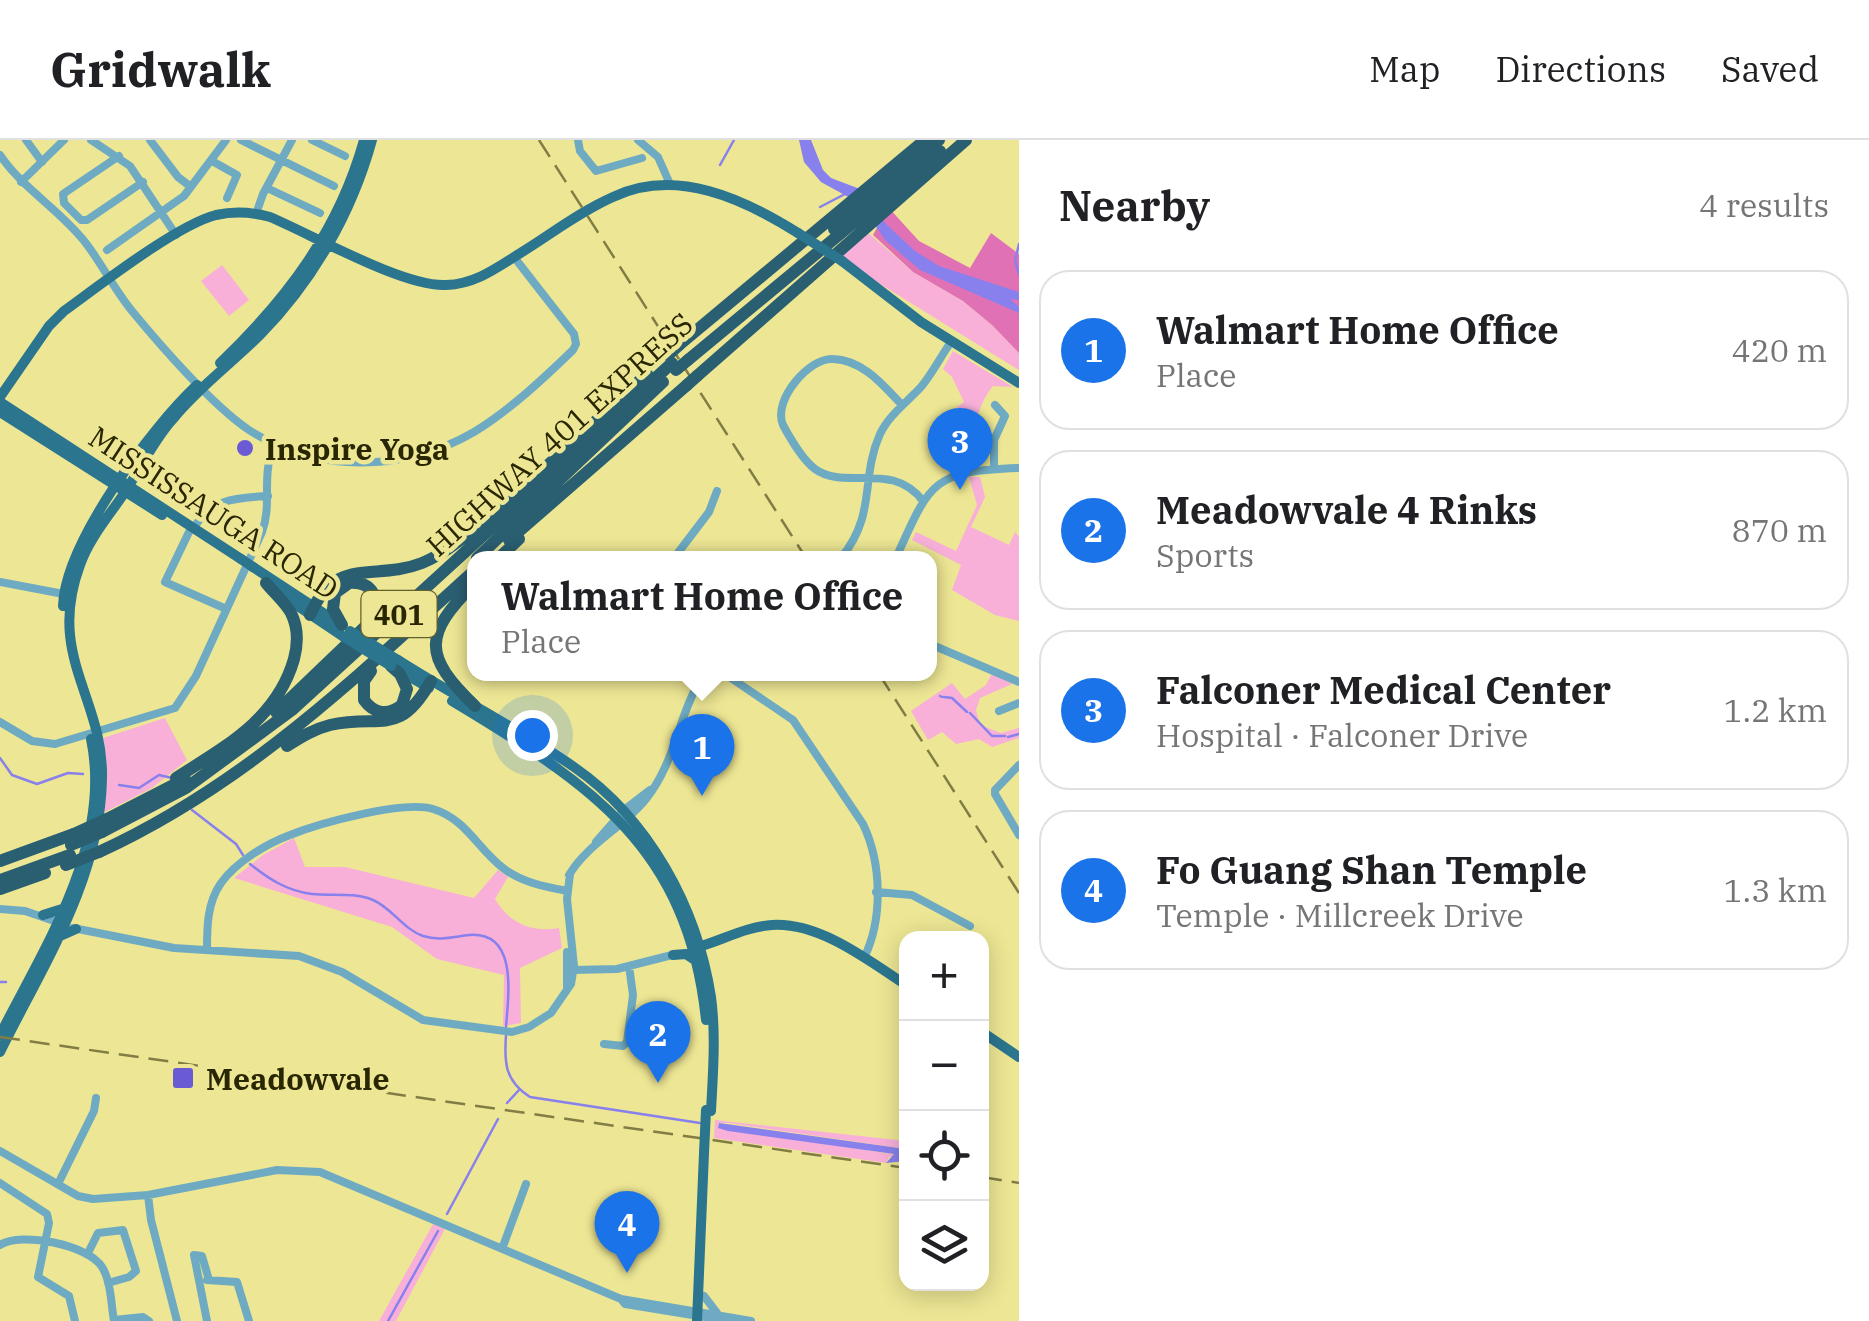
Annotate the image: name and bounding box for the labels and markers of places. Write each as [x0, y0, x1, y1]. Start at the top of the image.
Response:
pin: 3 [928, 408, 992, 490]
place label: Inspire Yoga [265, 429, 449, 468]
marker: Inspire Yoga [234, 437, 256, 459]
pin: 1 [670, 714, 734, 796]
pin: 2 [626, 1000, 690, 1083]
place label: Meadowvale [206, 1059, 389, 1098]
marker: Meadowvale [170, 1065, 196, 1091]
pin: 4 [594, 1190, 660, 1273]

